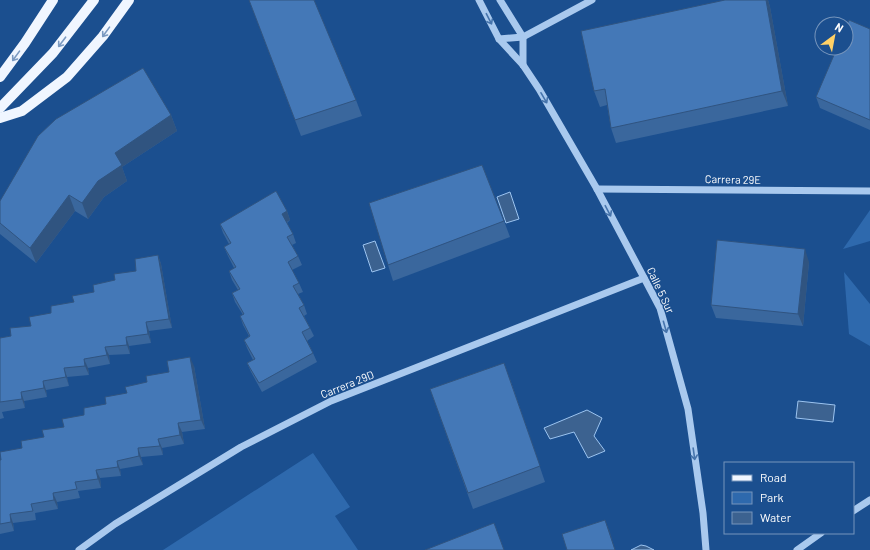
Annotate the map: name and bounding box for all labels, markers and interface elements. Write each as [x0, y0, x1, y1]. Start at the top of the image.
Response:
one-way arrow [486, 13, 494, 25]
north arrow [814, 16, 854, 56]
text: N [833, 20, 846, 35]
one-way arrow [102, 26, 110, 37]
one-way arrow [57, 36, 66, 47]
one-way arrow [11, 50, 20, 61]
one-way arrow [540, 92, 548, 104]
street label: Carrera 29E [705, 172, 762, 186]
one-way arrow [605, 204, 612, 216]
street label: Calle 5 Sur [645, 265, 677, 315]
one-way arrow [662, 320, 669, 333]
street label: Carrera 29D [318, 367, 376, 401]
one-way arrow [690, 447, 698, 460]
legend [724, 462, 854, 534]
text: Road [760, 470, 787, 484]
text: Park [760, 490, 784, 504]
text: Water [760, 510, 792, 524]

